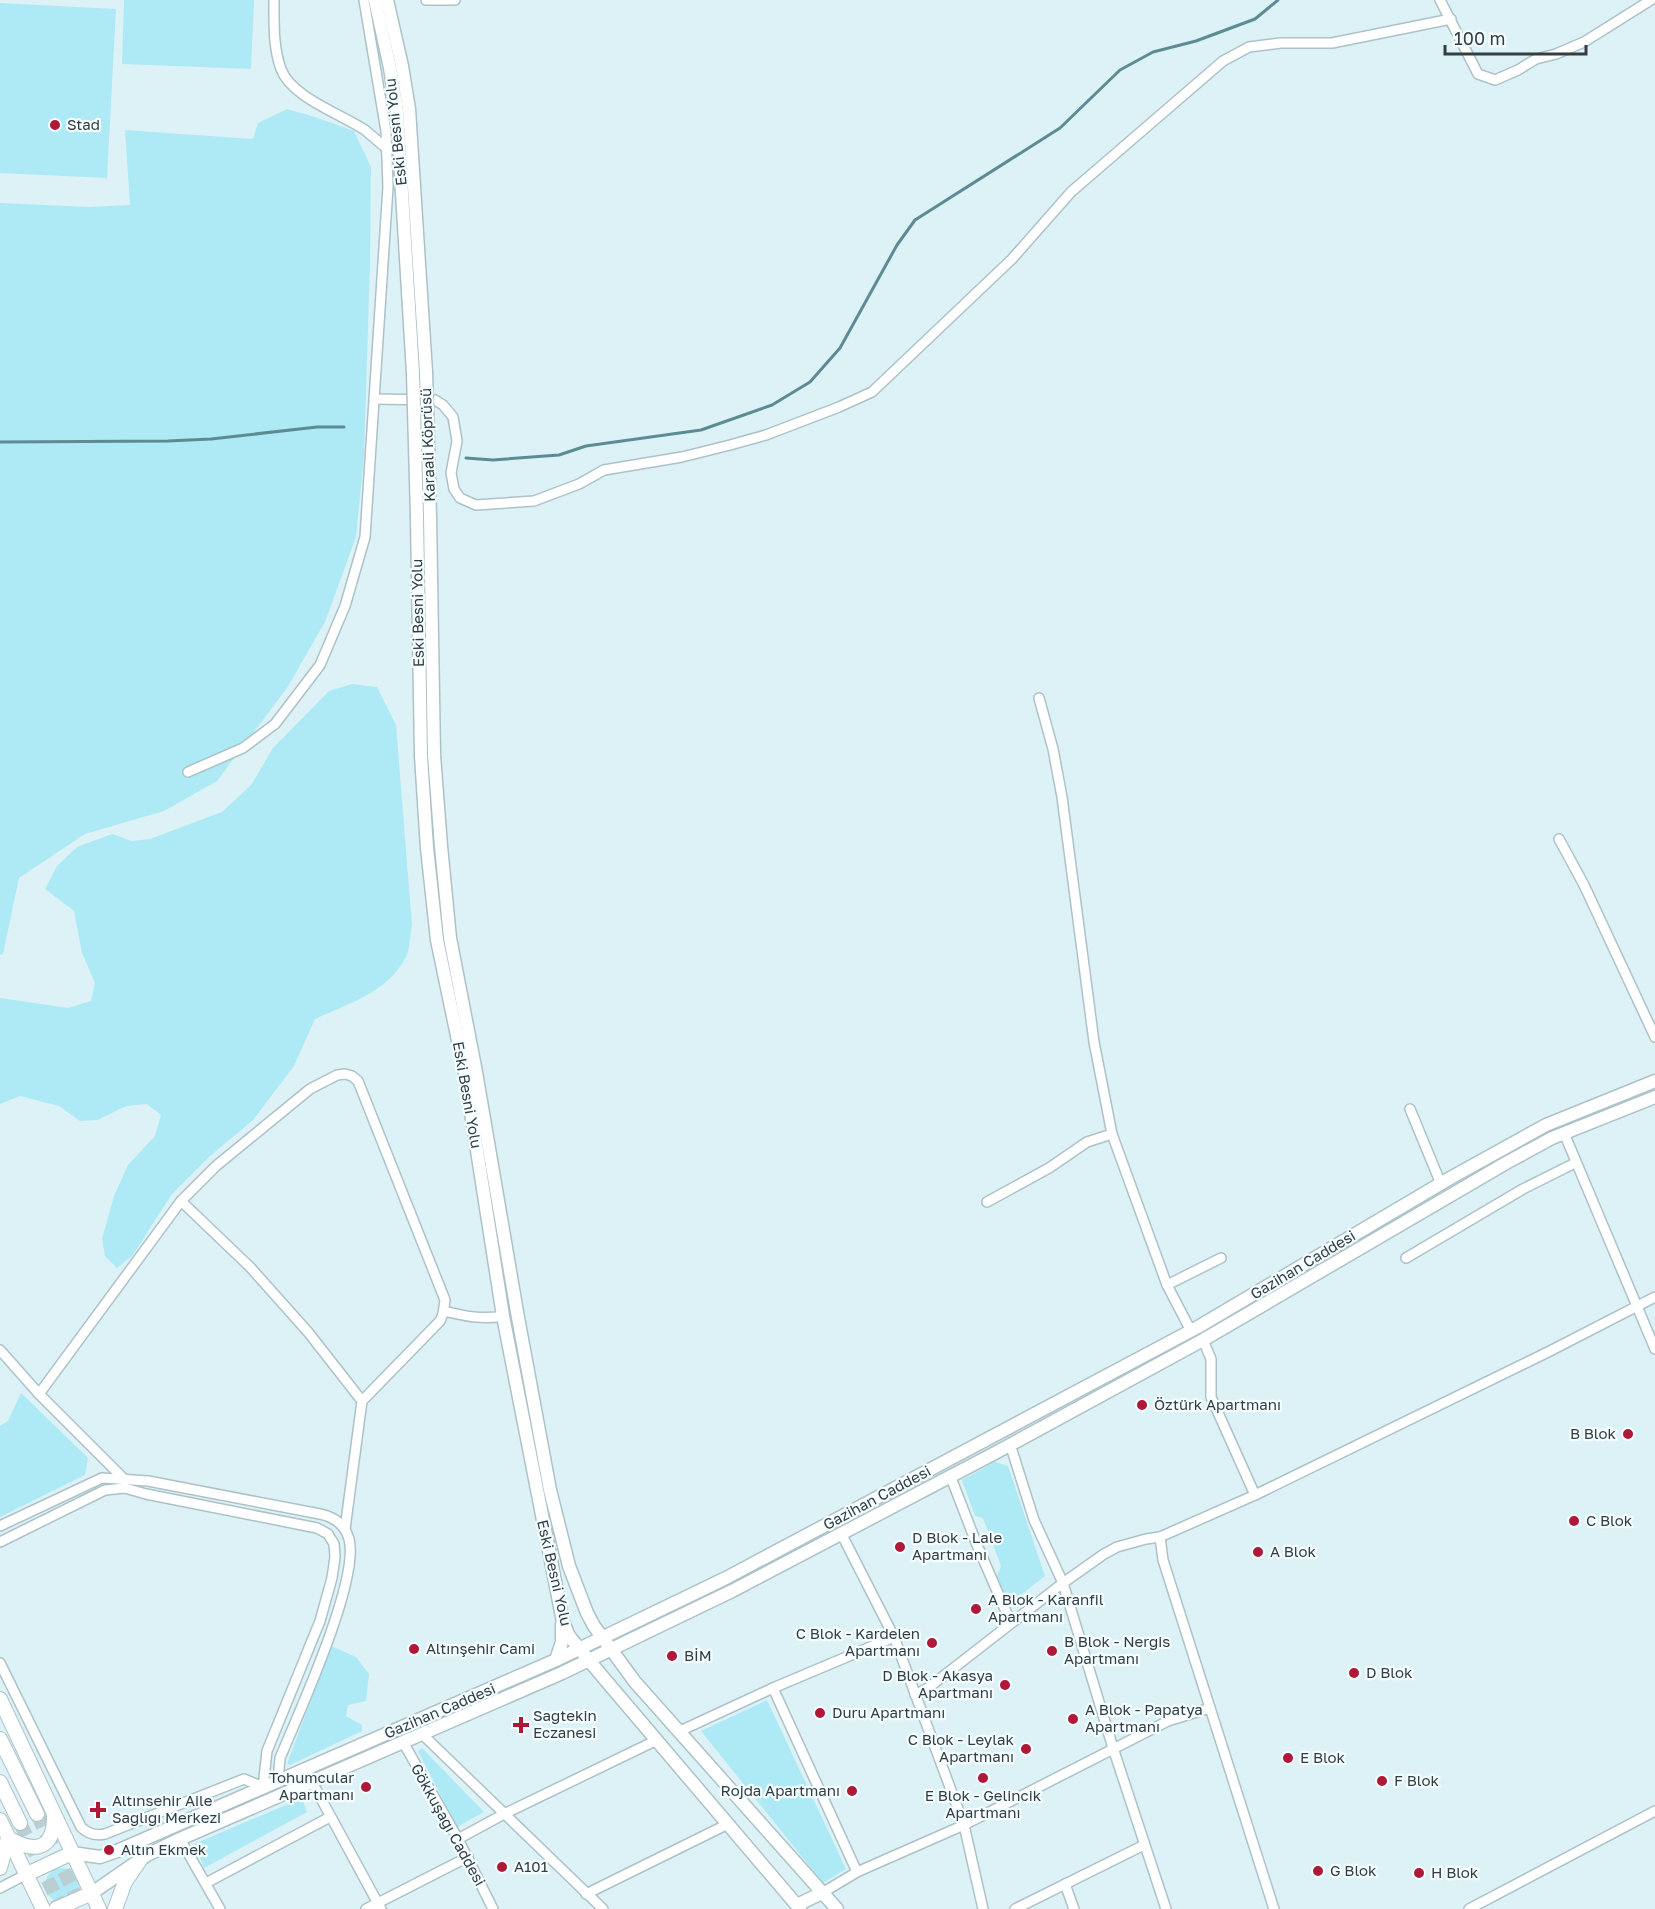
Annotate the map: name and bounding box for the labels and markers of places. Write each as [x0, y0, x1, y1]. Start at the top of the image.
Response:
place label: Stad [67, 115, 100, 133]
marker: Stad [48, 118, 62, 132]
place label: Öztürk Apartmanı [1154, 1395, 1281, 1413]
marker: Öztürk Apartmanı [1135, 1398, 1149, 1412]
place label: B Blok [1570, 1424, 1617, 1442]
marker: B Blok [1621, 1427, 1635, 1441]
place label: C Blok [1586, 1511, 1633, 1529]
marker: C Blok [1567, 1514, 1581, 1528]
place label: D Blok - Lale Apartmanı [912, 1528, 1002, 1563]
marker: D Blok - Lale Apartmanı [893, 1540, 907, 1554]
place label: A Blok [1270, 1542, 1317, 1560]
marker: A Blok [1251, 1545, 1265, 1559]
place label: A Blok - Karanfil Apartmanı [988, 1590, 1104, 1625]
marker: A Blok - Karanfil Apartmanı [969, 1602, 983, 1616]
place label: C Blok - Kardelen Apartmanı [796, 1624, 920, 1659]
place label: B Blok - Nergis Apartmanı [1064, 1632, 1170, 1667]
marker: C Blok - Kardelen Apartmanı [925, 1636, 939, 1650]
place label: Altınşehir Cami [426, 1639, 535, 1657]
marker: Altınşehir Cami [407, 1642, 421, 1656]
marker: B Blok - Nergis Apartmanı [1045, 1644, 1059, 1658]
place label: BİM [684, 1646, 712, 1664]
marker: BİM [665, 1649, 679, 1663]
place label: D Blok [1366, 1663, 1413, 1681]
place label: D Blok - Akasya Apartmanı [882, 1666, 993, 1701]
marker: D Blok [1347, 1666, 1361, 1680]
marker: D Blok - Akasya Apartmanı [998, 1678, 1012, 1692]
place label: A Blok - Papatya Apartmanı [1085, 1700, 1203, 1735]
place label: Duru Apartmanı [832, 1703, 945, 1721]
place label: Sağtekin Eczanesi [533, 1706, 597, 1741]
marker: Duru Apartmanı [813, 1706, 827, 1720]
marker: A Blok - Papatya Apartmanı [1066, 1712, 1080, 1726]
marker: Sağtekin Eczanesi [514, 1718, 528, 1732]
place label: C Blok - Leylak Apartmanı [908, 1730, 1015, 1765]
marker: C Blok - Leylak Apartmanı [1019, 1742, 1033, 1756]
place label: E Blok [1300, 1748, 1346, 1766]
marker: E Blok [1281, 1751, 1295, 1765]
place label: Tohumcular Apartmanı [269, 1768, 354, 1803]
marker: E Blok - Gelincik Apartmanı [976, 1771, 990, 1785]
place label: F Blok [1394, 1771, 1439, 1789]
marker: F Blok [1375, 1774, 1389, 1788]
marker: Tohumcular Apartmanı [359, 1780, 373, 1794]
place label: Rojda Apartmanı [721, 1781, 840, 1799]
marker: Rojda Apartmanı [845, 1784, 859, 1798]
place label: E Blok - Gelincik Apartmanı [925, 1786, 1042, 1821]
place label: Altınsehir Aile Saglıgı Merkezi [112, 1791, 221, 1826]
marker: Altınsehir Aile Saglıgı Merkezi [89, 1801, 107, 1819]
place label: Altın Ekmek [121, 1840, 207, 1858]
marker: Altın Ekmek [102, 1843, 116, 1857]
place label: A101 [514, 1857, 548, 1875]
marker: A101 [495, 1860, 509, 1874]
place label: G Blok [1330, 1861, 1377, 1879]
place label: H Blok [1431, 1863, 1479, 1881]
marker: G Blok [1311, 1864, 1325, 1878]
marker: H Blok [1412, 1866, 1426, 1880]

